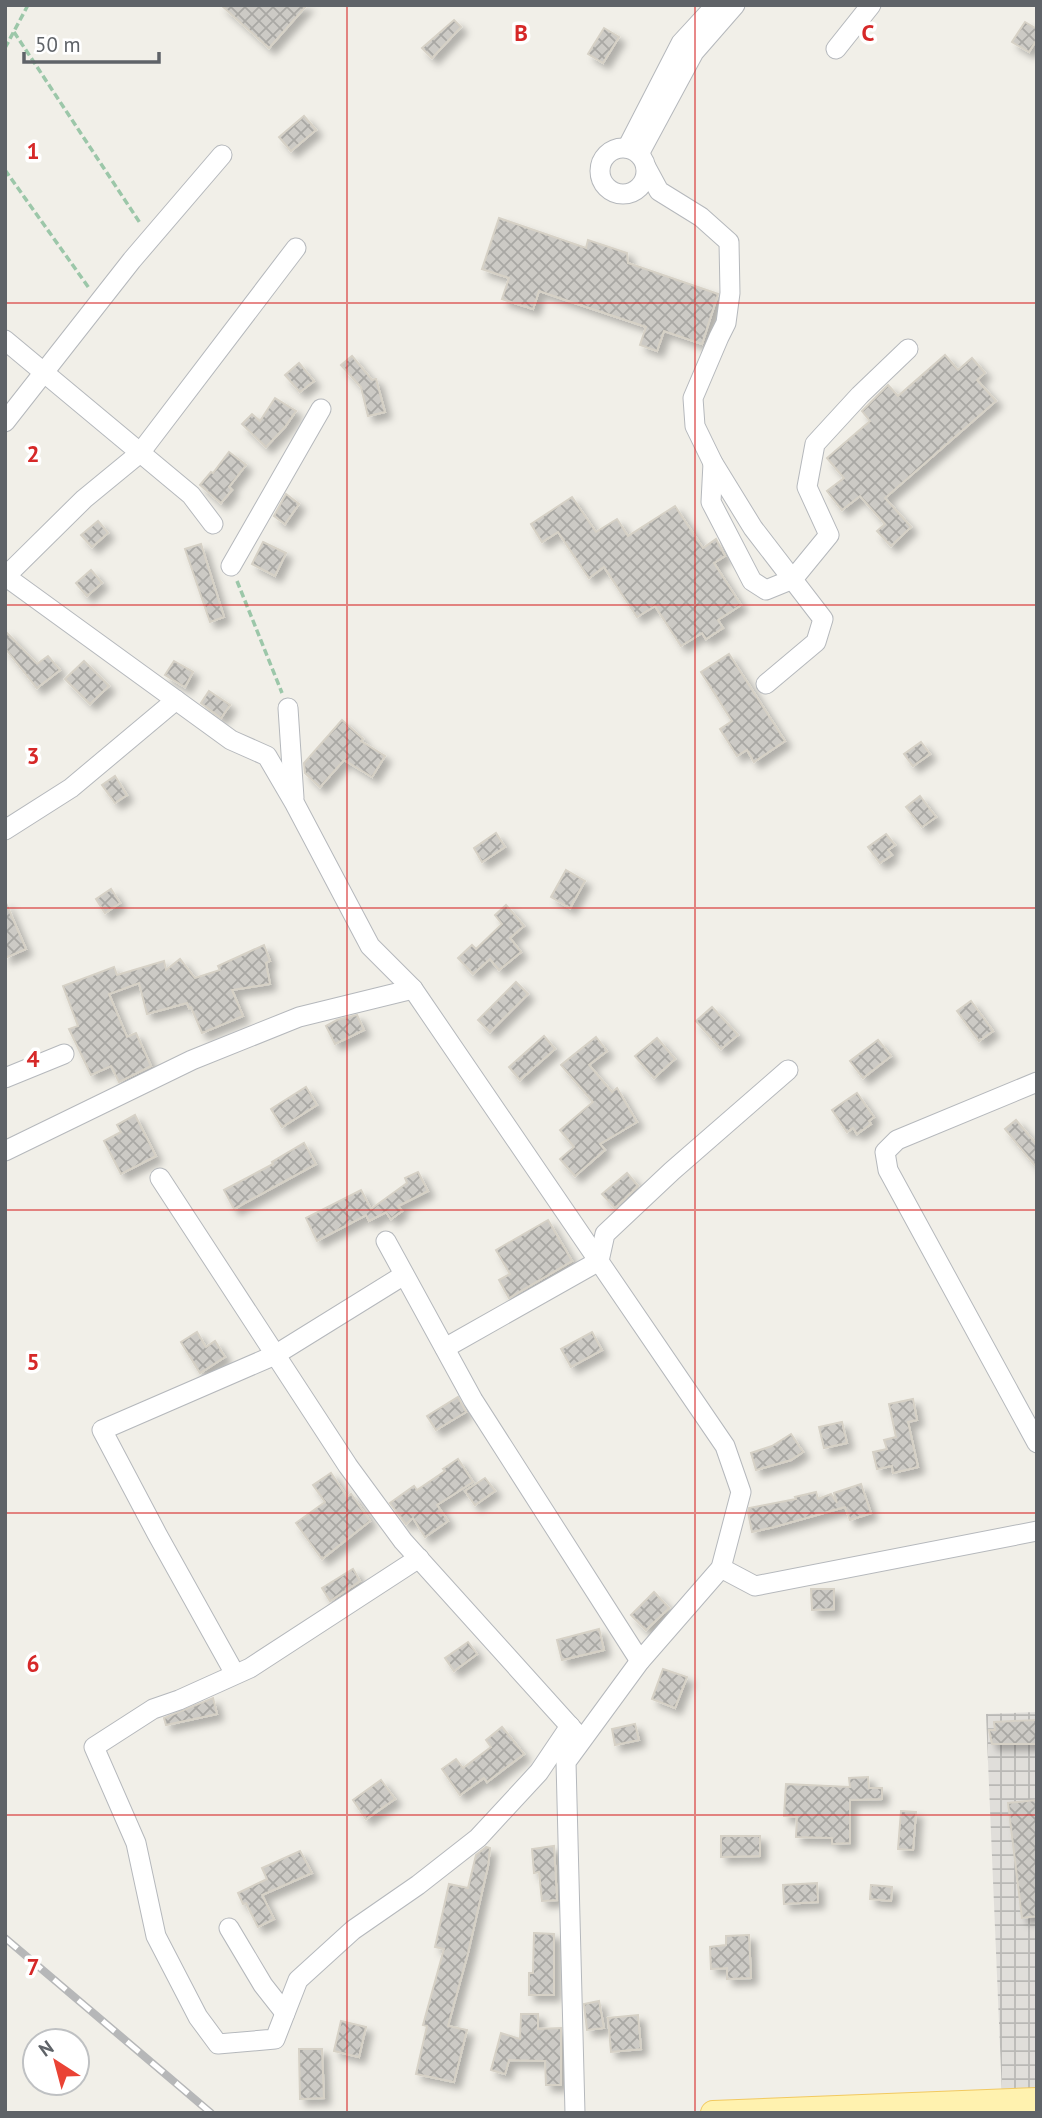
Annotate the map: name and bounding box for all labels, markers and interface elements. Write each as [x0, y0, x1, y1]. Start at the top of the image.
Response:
text: B [514, 18, 528, 47]
text: C [862, 18, 875, 47]
scale bar [24, 21, 159, 65]
text: 50 m [35, 31, 81, 58]
text: 1 [26, 136, 40, 165]
text: 2 [26, 439, 40, 468]
text: 3 [26, 741, 40, 770]
text: 4 [26, 1044, 40, 1073]
text: 5 [26, 1347, 40, 1376]
text: 6 [26, 1649, 40, 1678]
text: 7 [26, 1952, 40, 1981]
north arrow [21, 2027, 91, 2097]
text: N [34, 2035, 58, 2062]

